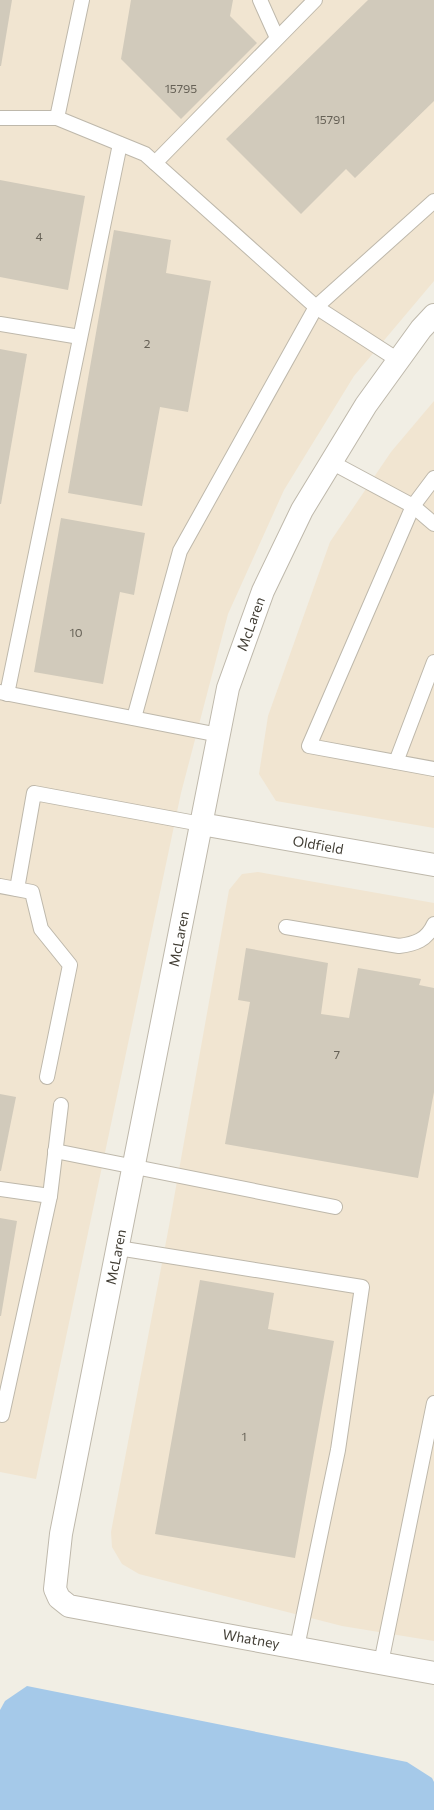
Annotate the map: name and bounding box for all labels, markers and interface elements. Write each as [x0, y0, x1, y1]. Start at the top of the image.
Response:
house number: 15795 [165, 81, 197, 95]
house number: 15791 [315, 112, 345, 126]
house number: 4 [35, 229, 43, 243]
house number: 2 [144, 336, 151, 350]
street label: McLaren [233, 594, 268, 653]
house number: 10 [70, 625, 83, 639]
street label: Oldfield [291, 832, 345, 857]
street label: McLaren [165, 910, 192, 968]
house number: 7 [334, 1047, 340, 1061]
street label: McLaren [102, 1228, 129, 1286]
house number: 1 [241, 1429, 247, 1443]
street label: Whatney [221, 1625, 281, 1652]

